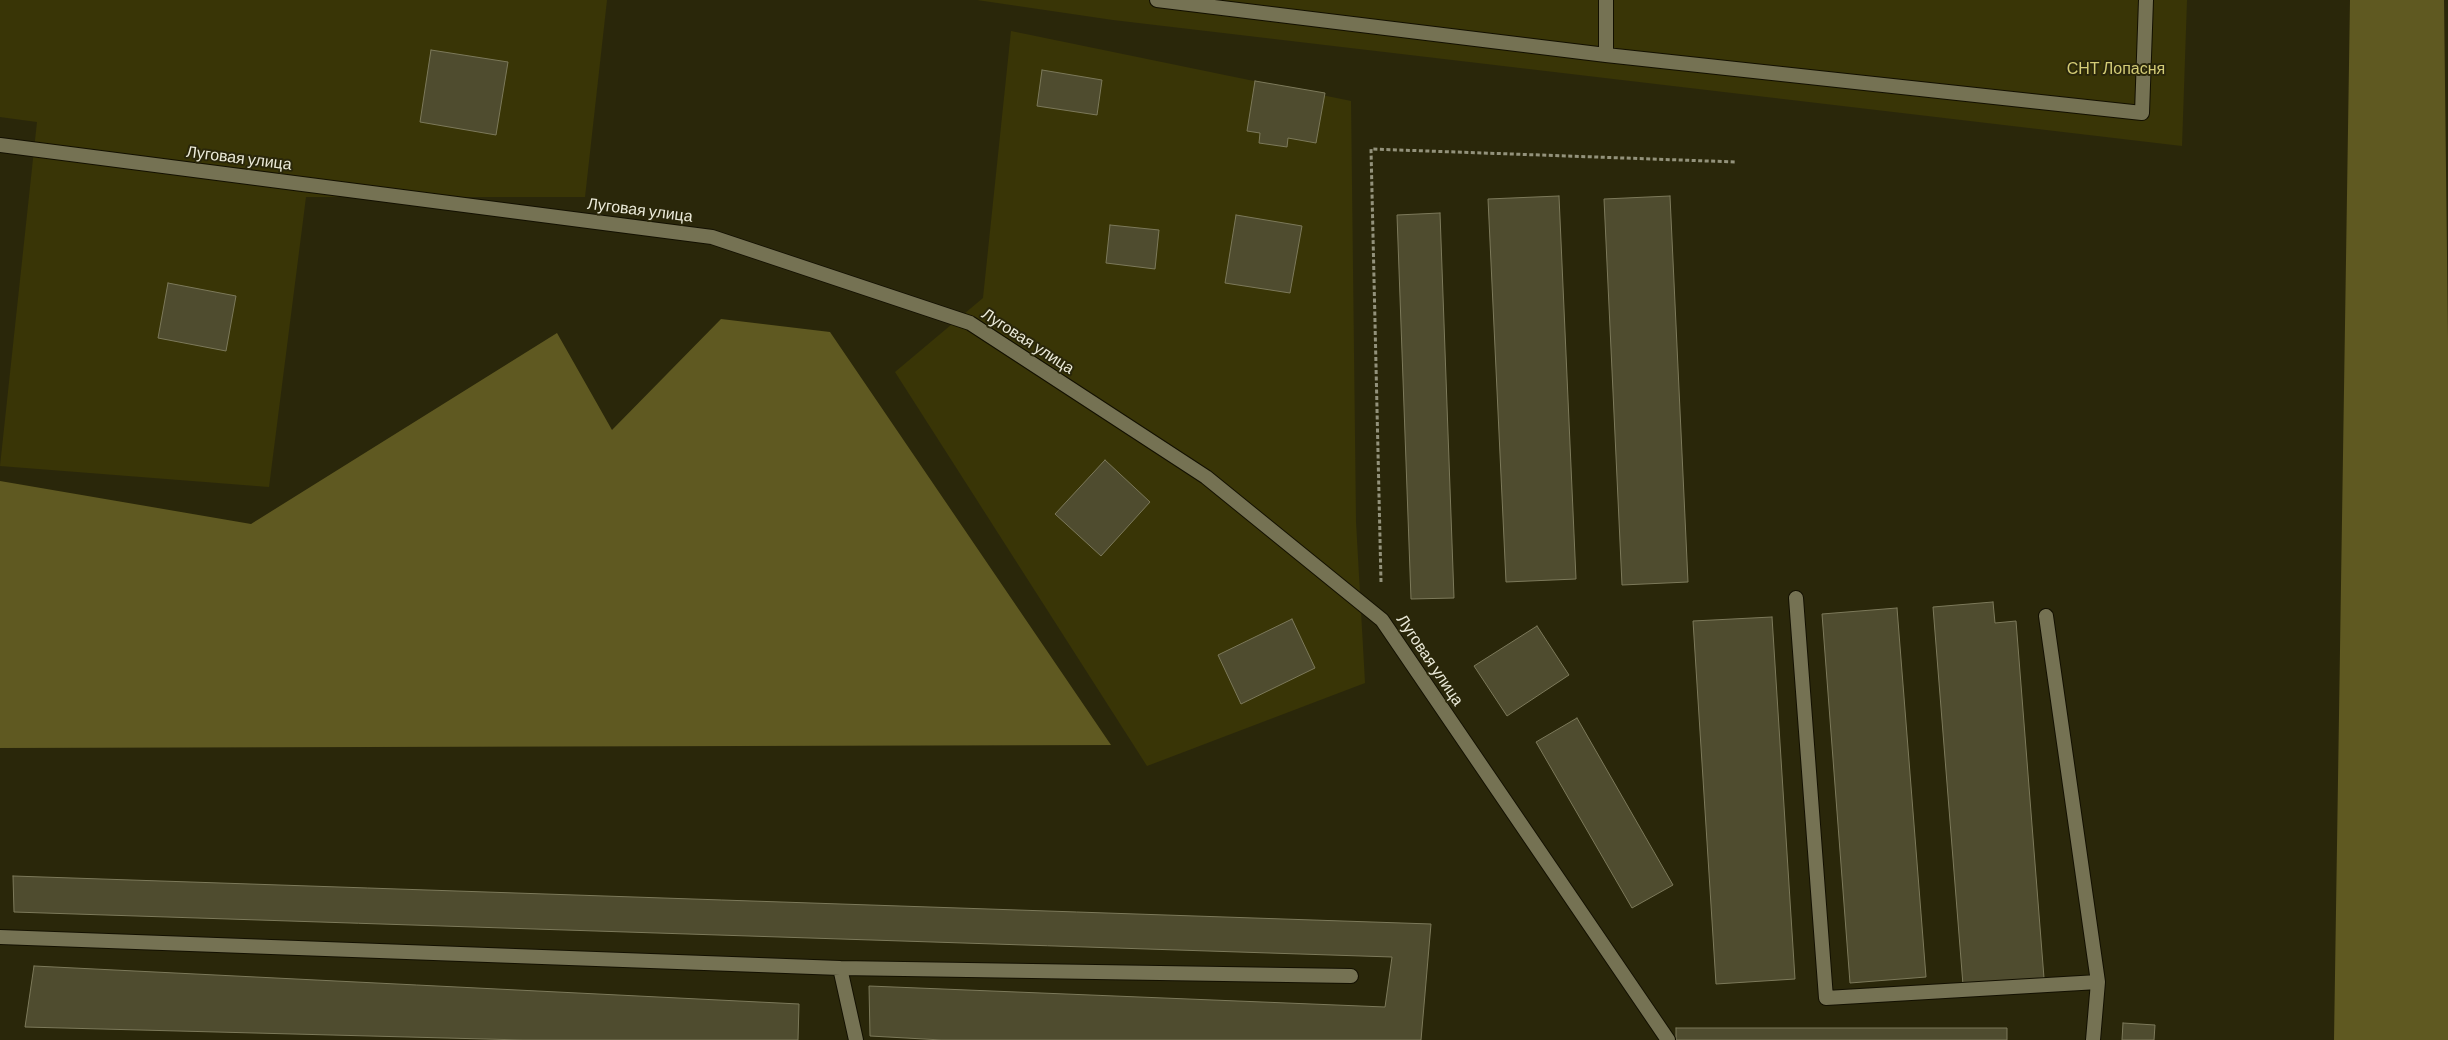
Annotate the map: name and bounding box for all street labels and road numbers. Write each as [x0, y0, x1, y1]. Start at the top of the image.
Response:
street label: Луговая улица [185, 142, 293, 174]
street label: Луговая улица [586, 194, 694, 226]
street label: Луговая улица [978, 304, 1078, 378]
street label: Луговая улица [1392, 611, 1468, 709]

